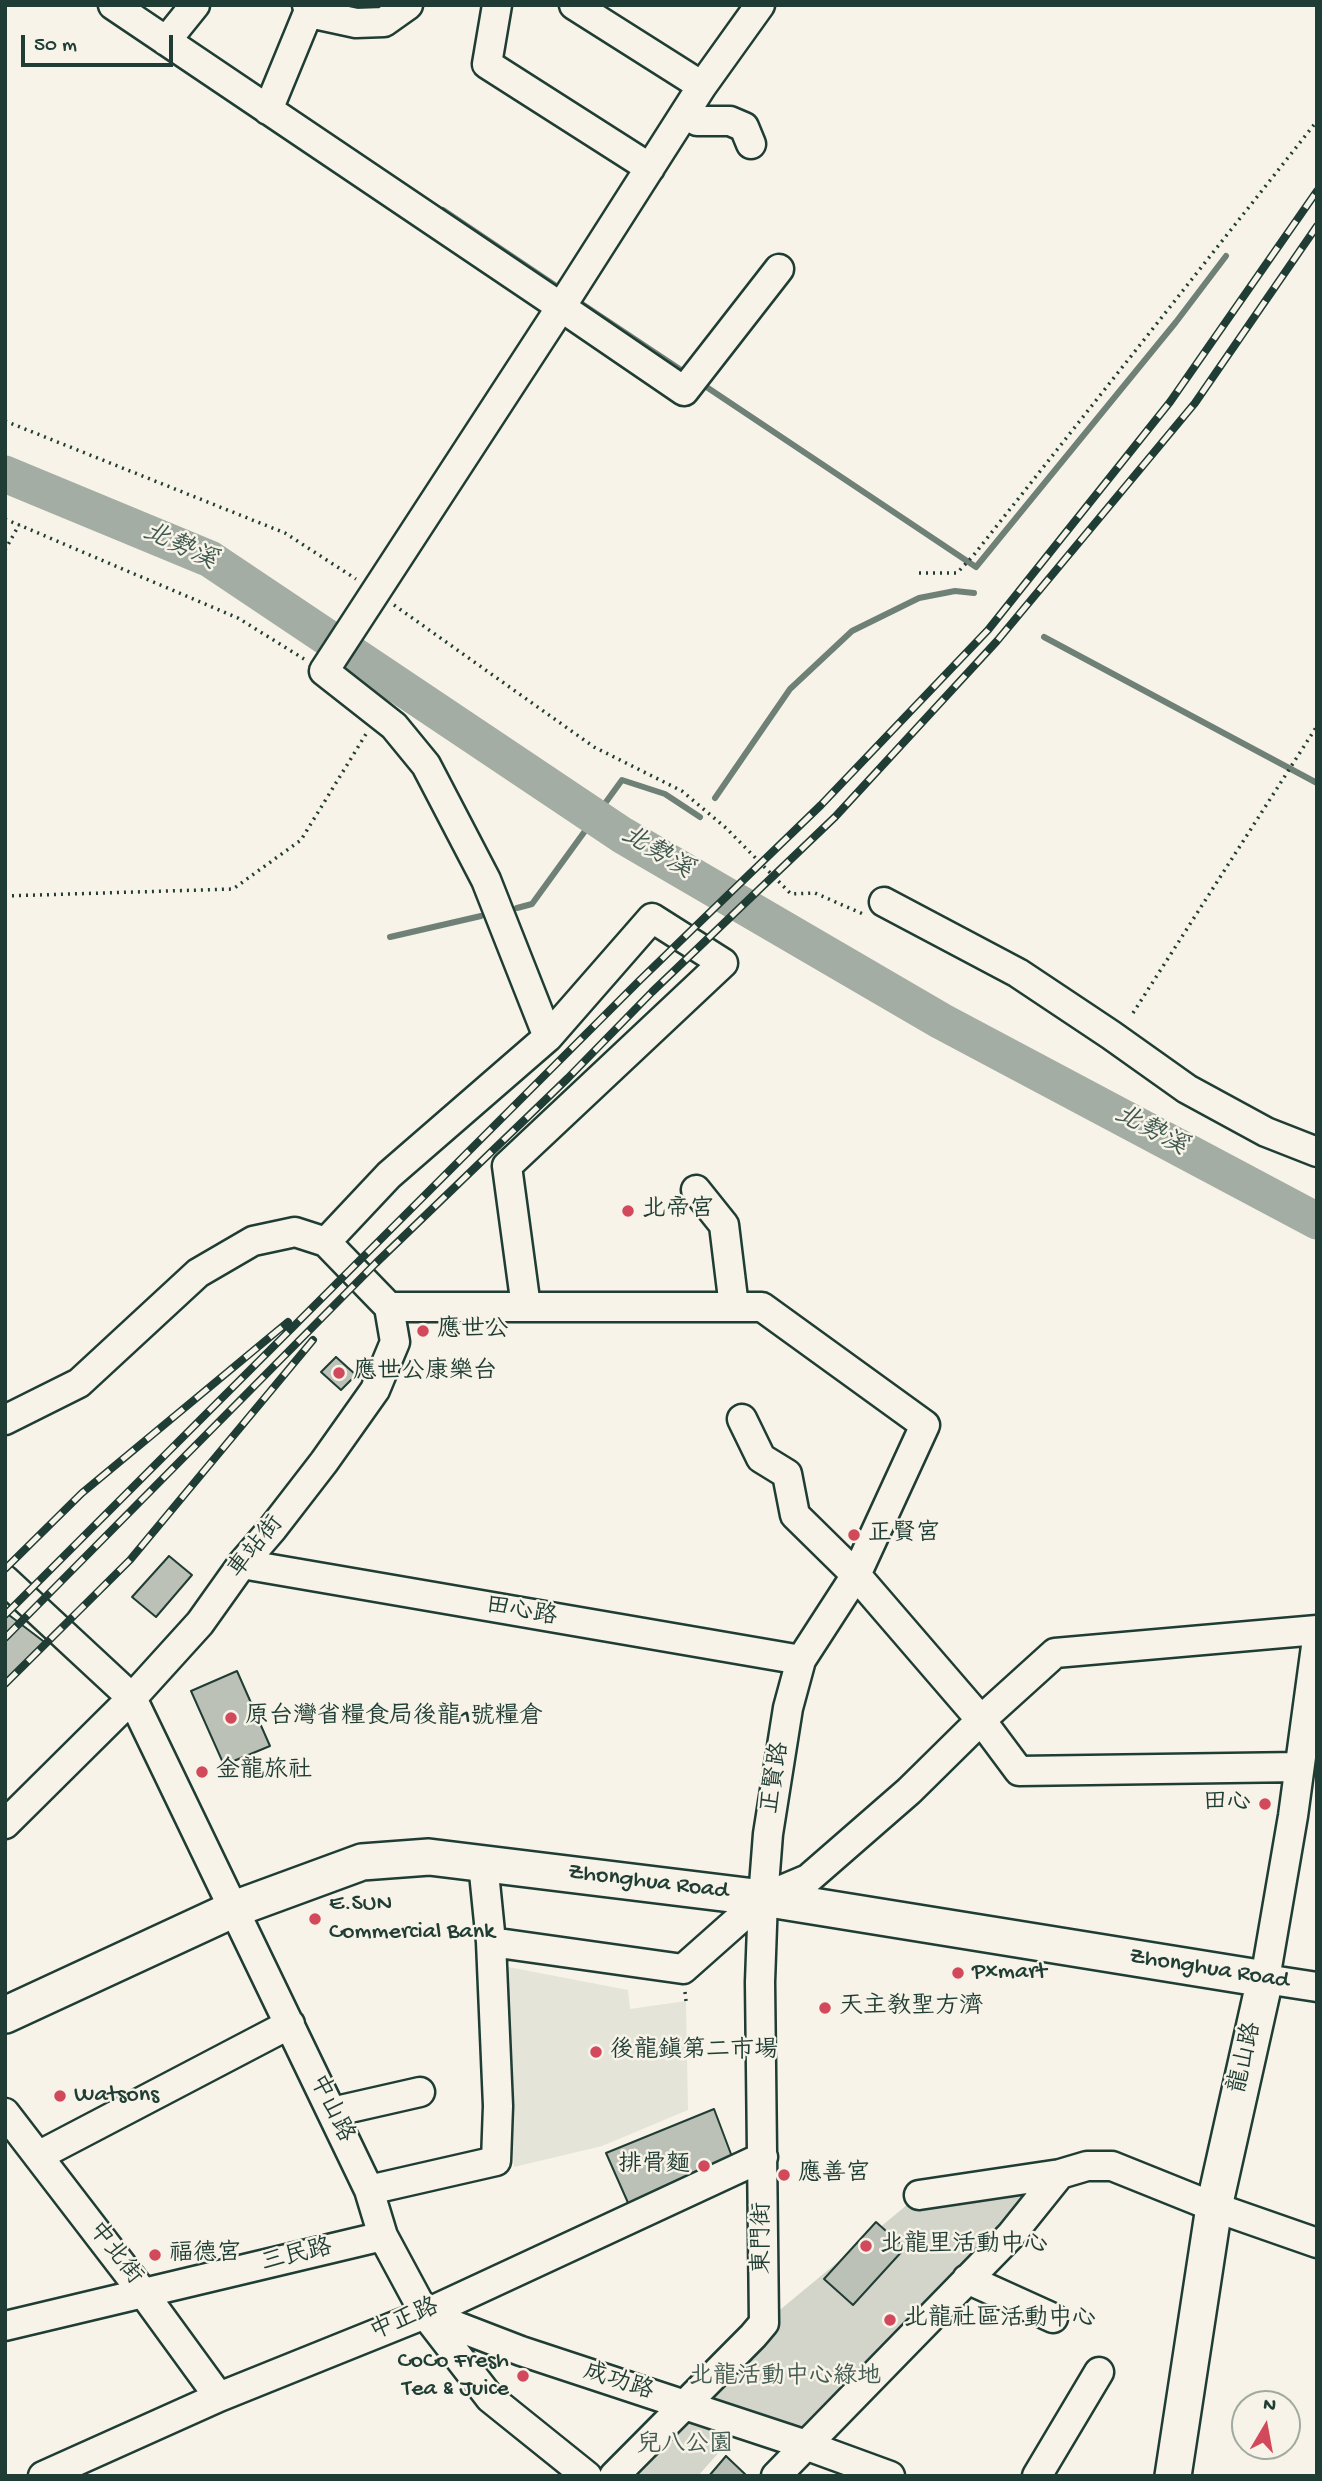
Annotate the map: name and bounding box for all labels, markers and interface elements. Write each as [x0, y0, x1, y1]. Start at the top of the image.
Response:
scale bar [24, 21, 177, 65]
text: 50 m [34, 34, 77, 59]
water label: 北勢溪 [137, 517, 221, 579]
water label: 北勢溪 [615, 821, 697, 887]
water label: 北勢溪 [1108, 1100, 1192, 1164]
place label: 北帝宮 [642, 1197, 714, 1225]
marker: 北帝宮 [620, 1203, 636, 1219]
place label: 應世公 [437, 1317, 509, 1345]
marker: 應世公 [415, 1323, 431, 1339]
place label: 應世公康樂台 [353, 1359, 497, 1387]
marker: 應世公康樂台 [331, 1365, 347, 1381]
street label: 車站街 [223, 1511, 291, 1585]
place label: 正賢宮 [868, 1521, 940, 1549]
marker: 正賢宮 [846, 1527, 862, 1543]
street label: 田心路 [483, 1593, 559, 1633]
place label: 原台灣省糧食局後龍1號糧倉 [245, 1704, 543, 1732]
marker: 原台灣省糧食局後龍1號糧倉 [223, 1710, 239, 1726]
street label: 正賢路 [757, 1740, 797, 1816]
place label: 金龍旅社 [216, 1758, 312, 1786]
marker: 金龍旅社 [194, 1764, 210, 1780]
place label: 田心 [1203, 1790, 1251, 1818]
marker: 田心 [1257, 1796, 1273, 1812]
street label: Zhonghua Road [566, 1859, 730, 1907]
place label: E.SUN Commercial Bank [329, 1891, 495, 1947]
marker: E.SUN Commercial Bank [307, 1911, 323, 1927]
street label: Zhonghua Road [1127, 1943, 1291, 1997]
place label: Pxmart [972, 1959, 1047, 1987]
marker: Pxmart [950, 1965, 966, 1981]
place label: 天主教聖方濟 [839, 1994, 983, 2022]
marker: 天主教聖方濟 [817, 2000, 833, 2016]
street label: 龍山路 [1225, 2020, 1269, 2096]
place label: 後龍鎮第二市場 [610, 2038, 778, 2066]
marker: 後龍鎮第二市場 [588, 2044, 604, 2060]
street label: 中山路 [301, 2070, 359, 2148]
place label: Watsons [74, 2082, 159, 2110]
marker: Watsons [52, 2088, 68, 2104]
place label: 排骨麵 [618, 2152, 690, 2180]
marker: 排骨麵 [696, 2158, 712, 2174]
place label: 應善宮 [798, 2161, 870, 2189]
marker: 應善宮 [776, 2167, 792, 2183]
street label: 東門街 [750, 2202, 778, 2274]
street label: 中北街 [80, 2217, 148, 2291]
place label: 北龍里活動中心 [880, 2232, 1048, 2260]
street label: 三民路 [259, 2234, 335, 2280]
marker: 北龍里活動中心 [858, 2238, 874, 2254]
place label: 福德宮 [169, 2241, 241, 2269]
marker: 福德宮 [147, 2247, 163, 2263]
street label: 中正路 [366, 2294, 444, 2348]
place label: 北龍社區活動中心 [904, 2306, 1096, 2334]
marker: 北龍社區活動中心 [882, 2312, 898, 2328]
place label: CoCo Fresh Tea & Juice [397, 2348, 509, 2404]
street label: 成功路 [579, 2358, 657, 2408]
park label: 北龍活動中心綠地 [689, 2364, 881, 2392]
marker: CoCo Fresh Tea & Juice [515, 2368, 531, 2384]
north arrow [1231, 2390, 1301, 2460]
text: N [1261, 2393, 1277, 2418]
park label: 兒八公園 [637, 2432, 733, 2460]

